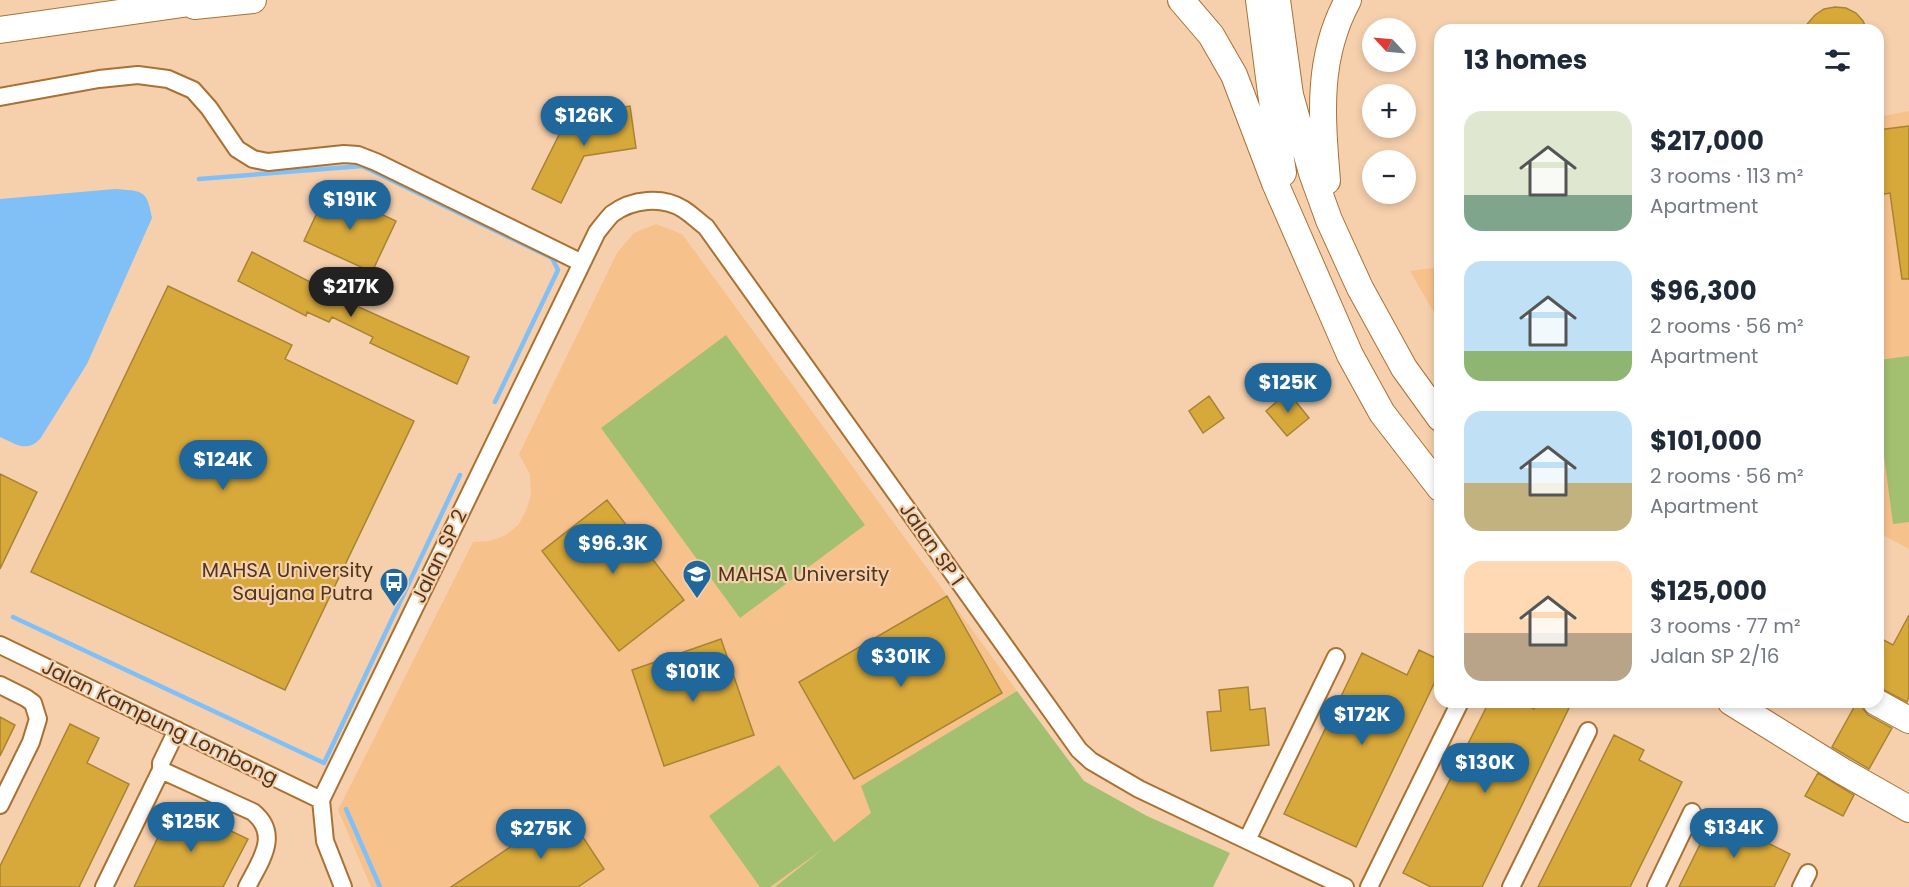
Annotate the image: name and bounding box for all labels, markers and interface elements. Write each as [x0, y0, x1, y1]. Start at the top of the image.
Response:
north arrow [1362, 18, 1416, 72]
map controls [1362, 18, 1416, 204]
text: 13 homes [1464, 42, 1587, 78]
icon: filters [1821, 44, 1854, 77]
button: + [1362, 84, 1416, 138]
pin: $126K [542, 96, 626, 147]
text: $126K [555, 101, 613, 129]
text: $217,000 [1650, 123, 1764, 159]
icon: home [1512, 135, 1584, 207]
button: − [1362, 150, 1416, 204]
text: 3 rooms · 113 m² [1650, 162, 1803, 190]
pin: $191K [308, 180, 392, 231]
text: $191K [323, 185, 377, 213]
text: Apartment [1650, 192, 1758, 220]
pin: $217K [309, 267, 393, 318]
text: $217K [323, 272, 379, 300]
text: $96,300 [1650, 273, 1757, 309]
icon: home [1512, 285, 1584, 357]
text: 2 rooms · 56 m² [1650, 312, 1804, 340]
text: Apartment [1650, 342, 1758, 370]
pin: $125K [1246, 363, 1330, 414]
text: $125K [1258, 368, 1318, 396]
text: $101,000 [1650, 423, 1762, 459]
icon: home [1512, 435, 1584, 507]
pin: $124K [181, 440, 265, 491]
text: $124K [193, 445, 253, 473]
text: 2 rooms · 56 m² [1650, 462, 1804, 490]
text: Apartment [1650, 492, 1758, 520]
street label: Jalan SP 1 [893, 497, 971, 591]
street label: Jalan SP 2 [404, 505, 474, 607]
pin: $96.3K [564, 524, 662, 575]
text: $96.3K [578, 529, 648, 557]
place label: MAHSA University Saujana Putra [202, 556, 373, 607]
school or university icon: MAHSA University [681, 558, 713, 600]
place label: MAHSA University [718, 560, 889, 588]
bus stop icon: MAHSA University Saujana Putra [378, 566, 410, 608]
text: $125,000 [1650, 573, 1767, 609]
icon: home [1512, 585, 1584, 657]
text: 3 rooms · 77 m² [1650, 612, 1801, 640]
pin: $301K [859, 637, 943, 688]
text: $301K [871, 642, 931, 670]
text: Jalan SP 2/16 [1650, 642, 1779, 670]
pin: $101K [651, 652, 735, 703]
street label: Jalan Kampung Lombong [37, 653, 283, 791]
text: $101K [665, 657, 721, 685]
pin: $172K [1320, 695, 1404, 746]
text: $172K [1334, 700, 1390, 728]
pin: $130K [1443, 743, 1527, 794]
text: $130K [1455, 748, 1515, 776]
pin: $125K [149, 802, 233, 853]
text: $125K [161, 807, 221, 835]
pin: $134K [1692, 808, 1776, 859]
pin: $275K [499, 809, 583, 860]
text: $134K [1704, 813, 1764, 841]
text: $275K [510, 814, 572, 842]

